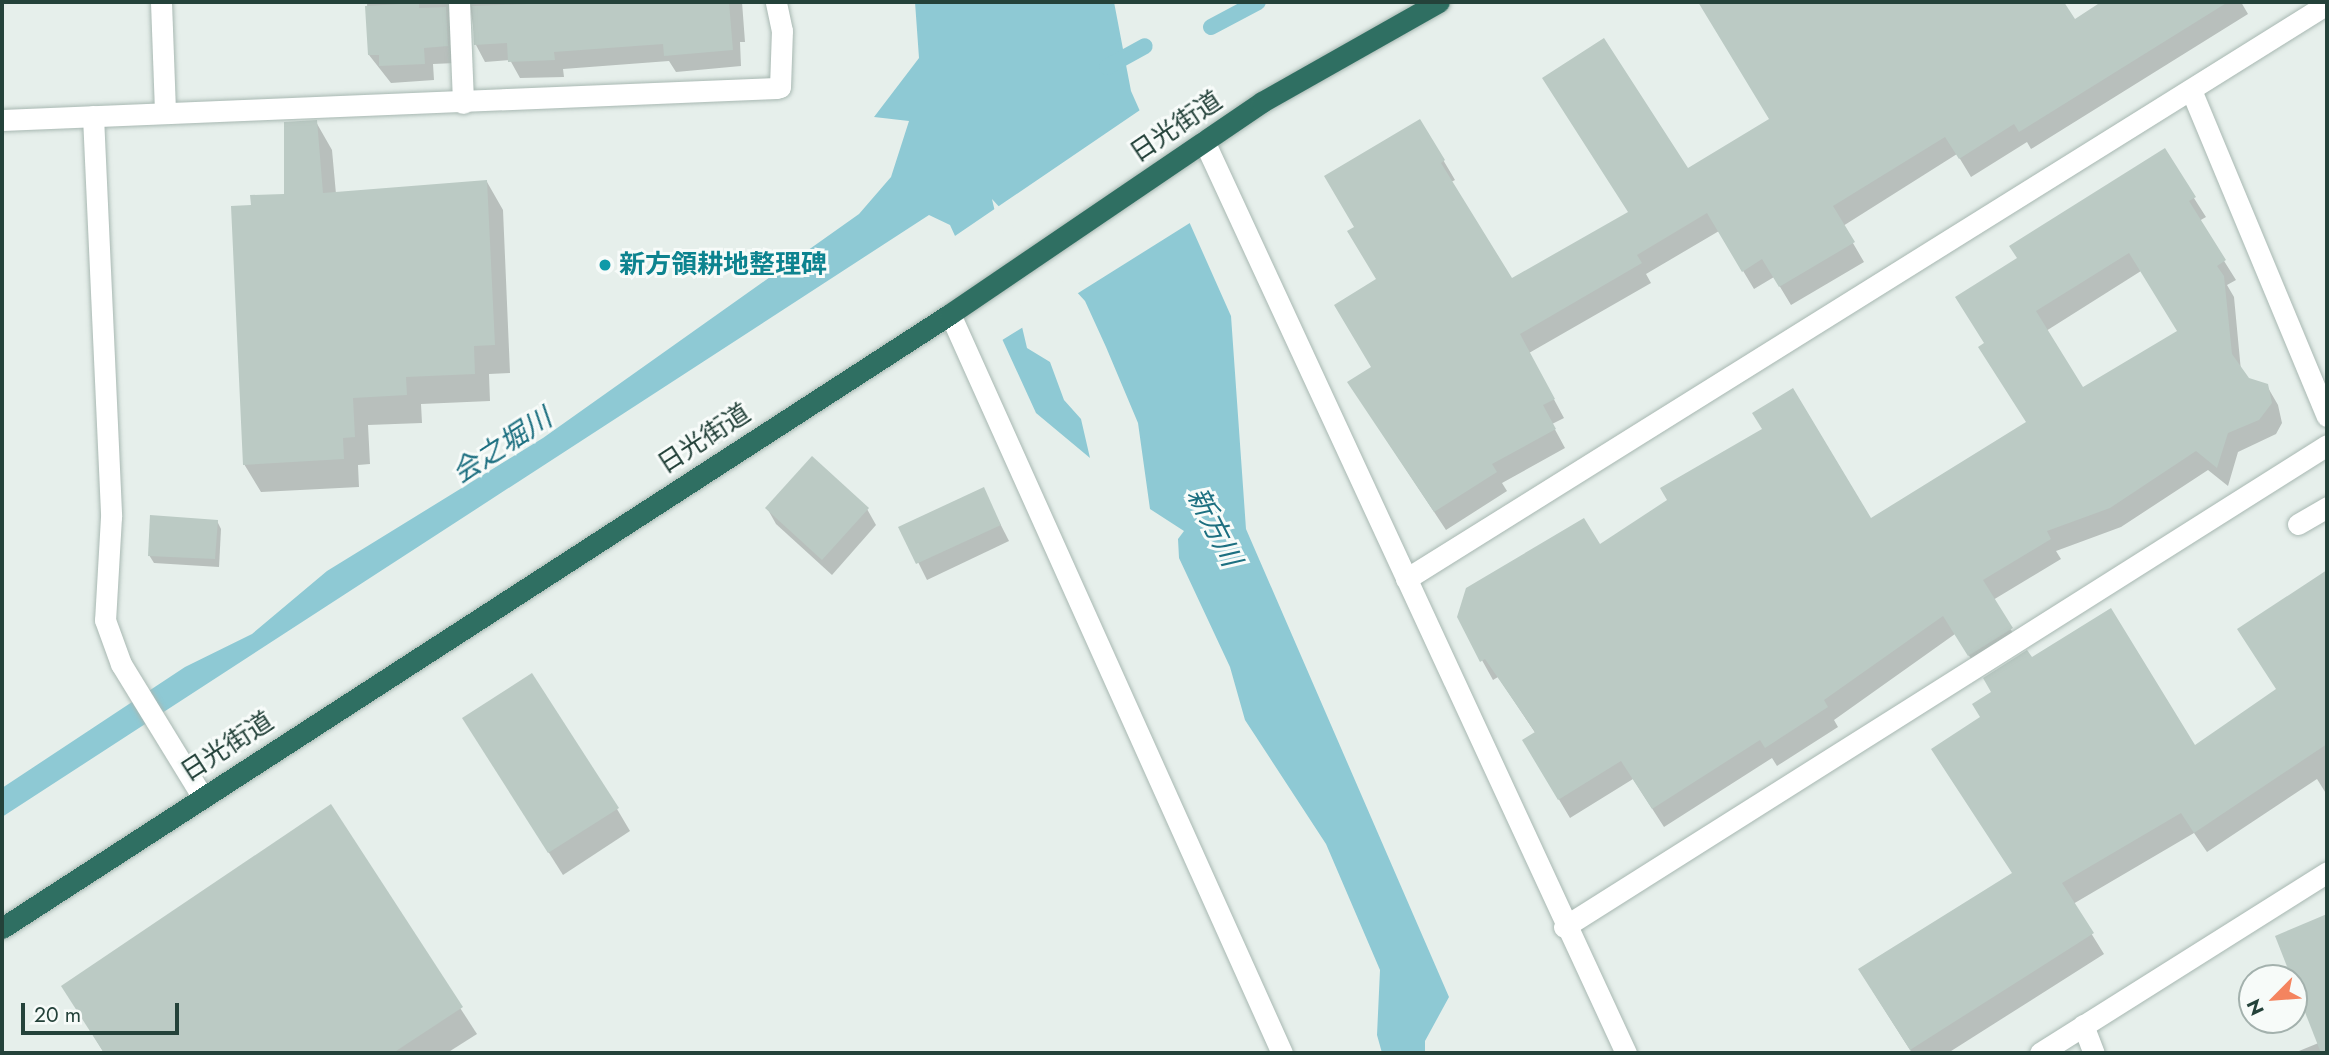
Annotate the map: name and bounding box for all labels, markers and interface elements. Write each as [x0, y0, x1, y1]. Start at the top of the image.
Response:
street label: 日光街道 [1124, 85, 1228, 169]
place label: 新方領耕地整理碑 [619, 249, 827, 281]
marker: 新方領耕地整理碑 [597, 257, 613, 273]
street label: 日光街道 [652, 398, 756, 480]
water label: 会之堀川 [446, 401, 558, 491]
water label: 新方川 [1180, 482, 1248, 572]
street label: 日光街道 [175, 706, 279, 788]
north arrow [2238, 964, 2308, 1034]
scale bar [24, 988, 182, 1032]
text: N [2240, 995, 2271, 1020]
text: 20 m [34, 1000, 81, 1030]

